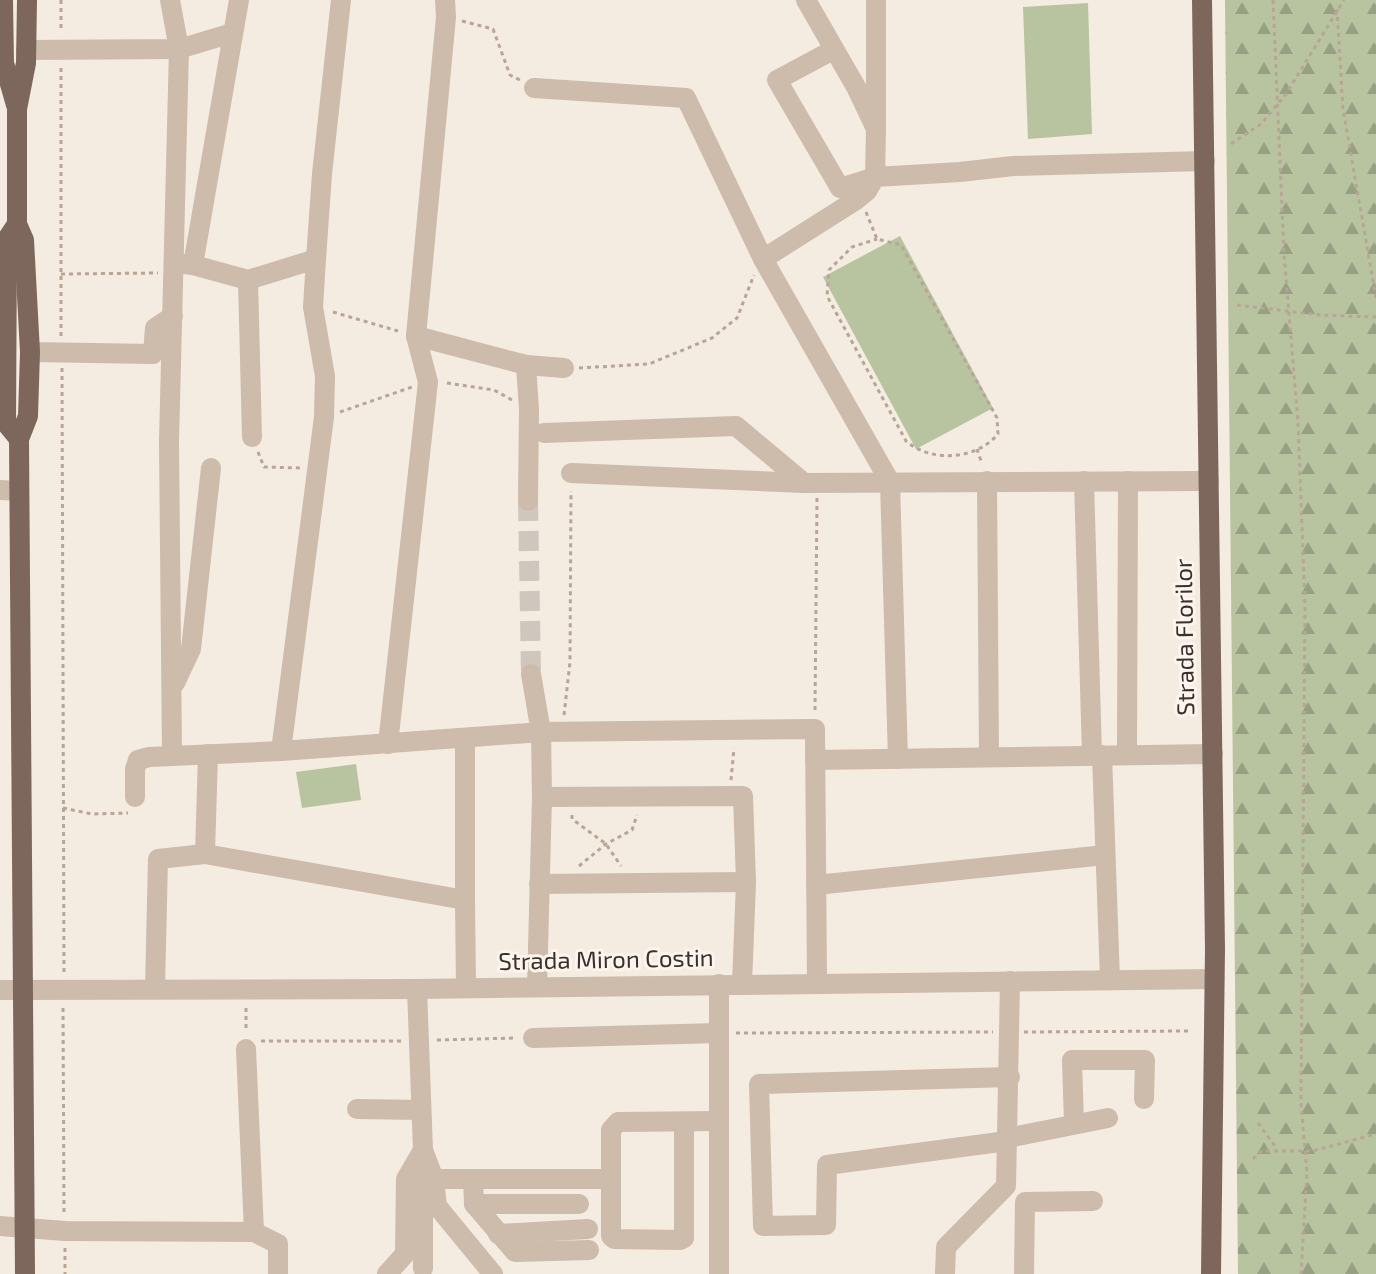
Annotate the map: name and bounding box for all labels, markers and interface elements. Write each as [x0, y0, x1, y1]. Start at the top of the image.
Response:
street label: Strada Florilor [1168, 558, 1199, 716]
street label: Strada Miron Costin [498, 942, 714, 975]

